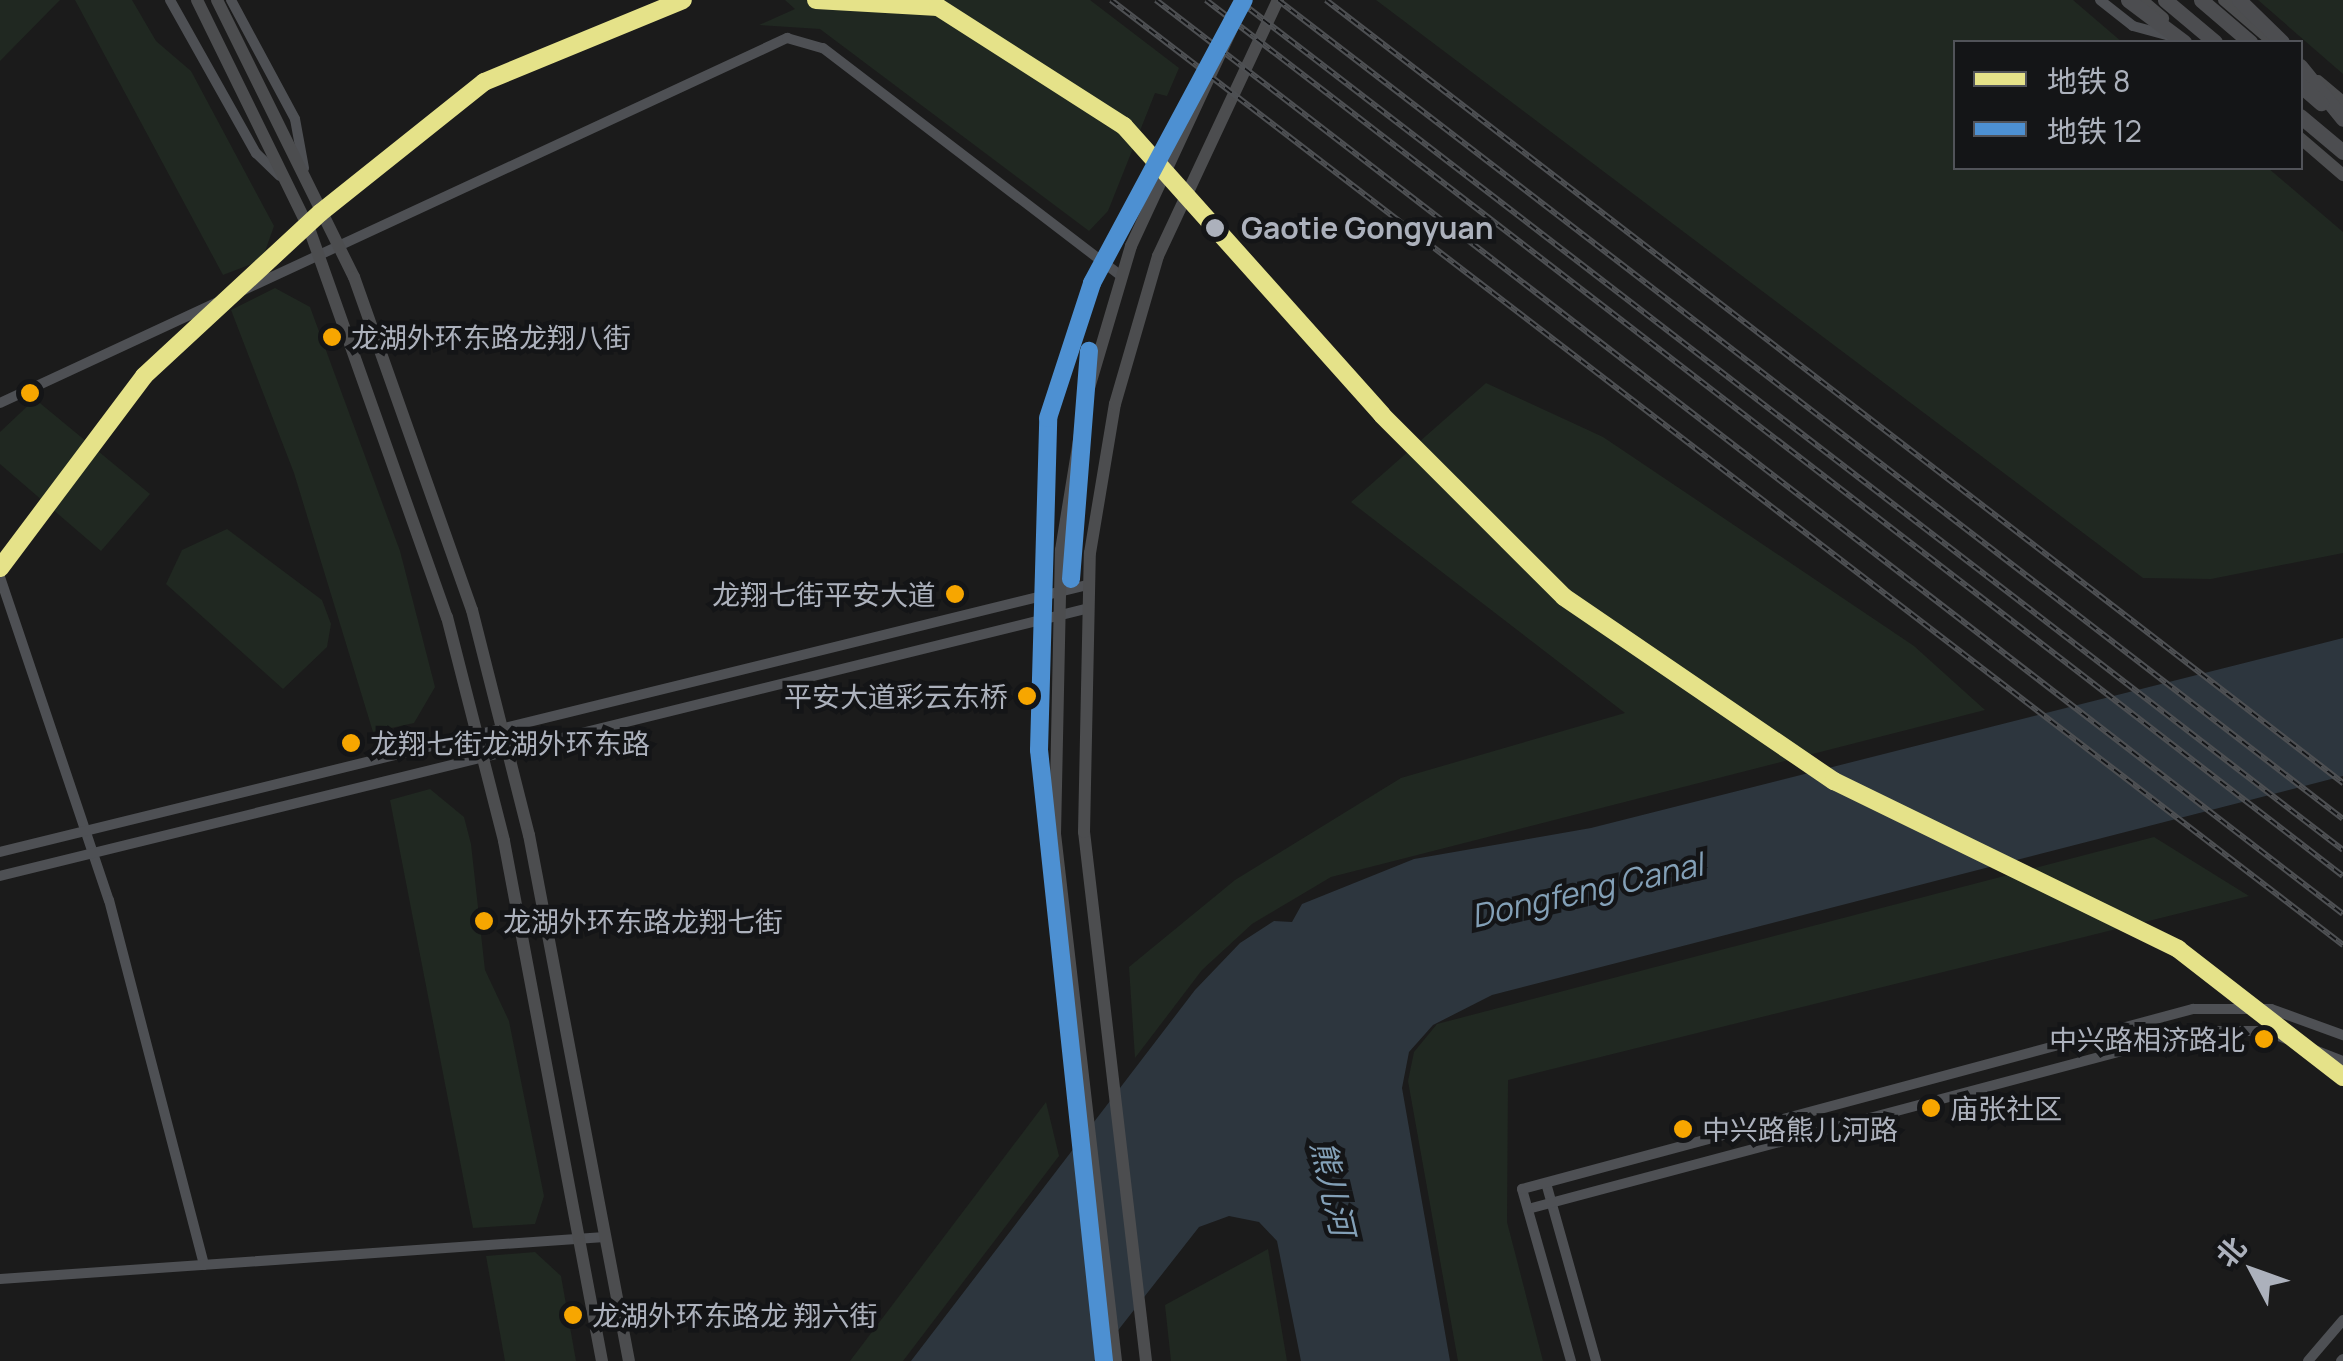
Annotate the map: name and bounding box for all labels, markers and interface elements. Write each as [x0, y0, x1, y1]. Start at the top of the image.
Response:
legend [1953, 40, 2303, 170]
text: 地铁 8 [2047, 60, 2130, 101]
text: 地铁 12 [2047, 110, 2142, 151]
place label: Gaotie Gongyuan [1241, 210, 1494, 246]
marker: Gaotie Gongyuan [1198, 211, 1232, 245]
place label: 龙湖外环东路龙翔八街 [351, 320, 631, 354]
marker: 龙湖外环东路龙翔八街 [322, 327, 342, 347]
unlabelled marker [20, 383, 40, 403]
place label: 龙翔七街平安大道 [712, 577, 936, 611]
marker: 龙翔七街平安大道 [945, 584, 965, 604]
place label: 平安大道彩云东桥 [784, 679, 1008, 713]
marker: 平安大道彩云东桥 [1017, 686, 1037, 706]
place label: 龙翔七街龙湖外环东路 [370, 726, 650, 760]
marker: 龙翔七街龙湖外环东路 [341, 733, 361, 753]
water label: Dongfeng Canal [1467, 845, 1707, 935]
place label: 龙湖外环东路龙翔七街 [503, 904, 783, 938]
marker: 龙湖外环东路龙翔七街 [474, 911, 494, 931]
place label: 中兴路相济路北 [2049, 1022, 2245, 1056]
marker: 中兴路相济路北 [2254, 1029, 2274, 1049]
place label: 庙张社区 [1950, 1091, 2062, 1125]
marker: 庙张社区 [1921, 1098, 1941, 1118]
place label: 中兴路熊儿河路 [1702, 1112, 1898, 1146]
marker: 中兴路熊儿河路 [1673, 1119, 1693, 1139]
water label: 熊儿河 [1303, 1137, 1363, 1239]
north arrow [2203, 1221, 2303, 1321]
text: 北 [2207, 1228, 2254, 1274]
place label: 龙湖外环东路龙 翔六街 [592, 1298, 878, 1332]
marker: 龙湖外环东路龙 翔六街 [563, 1305, 583, 1325]

